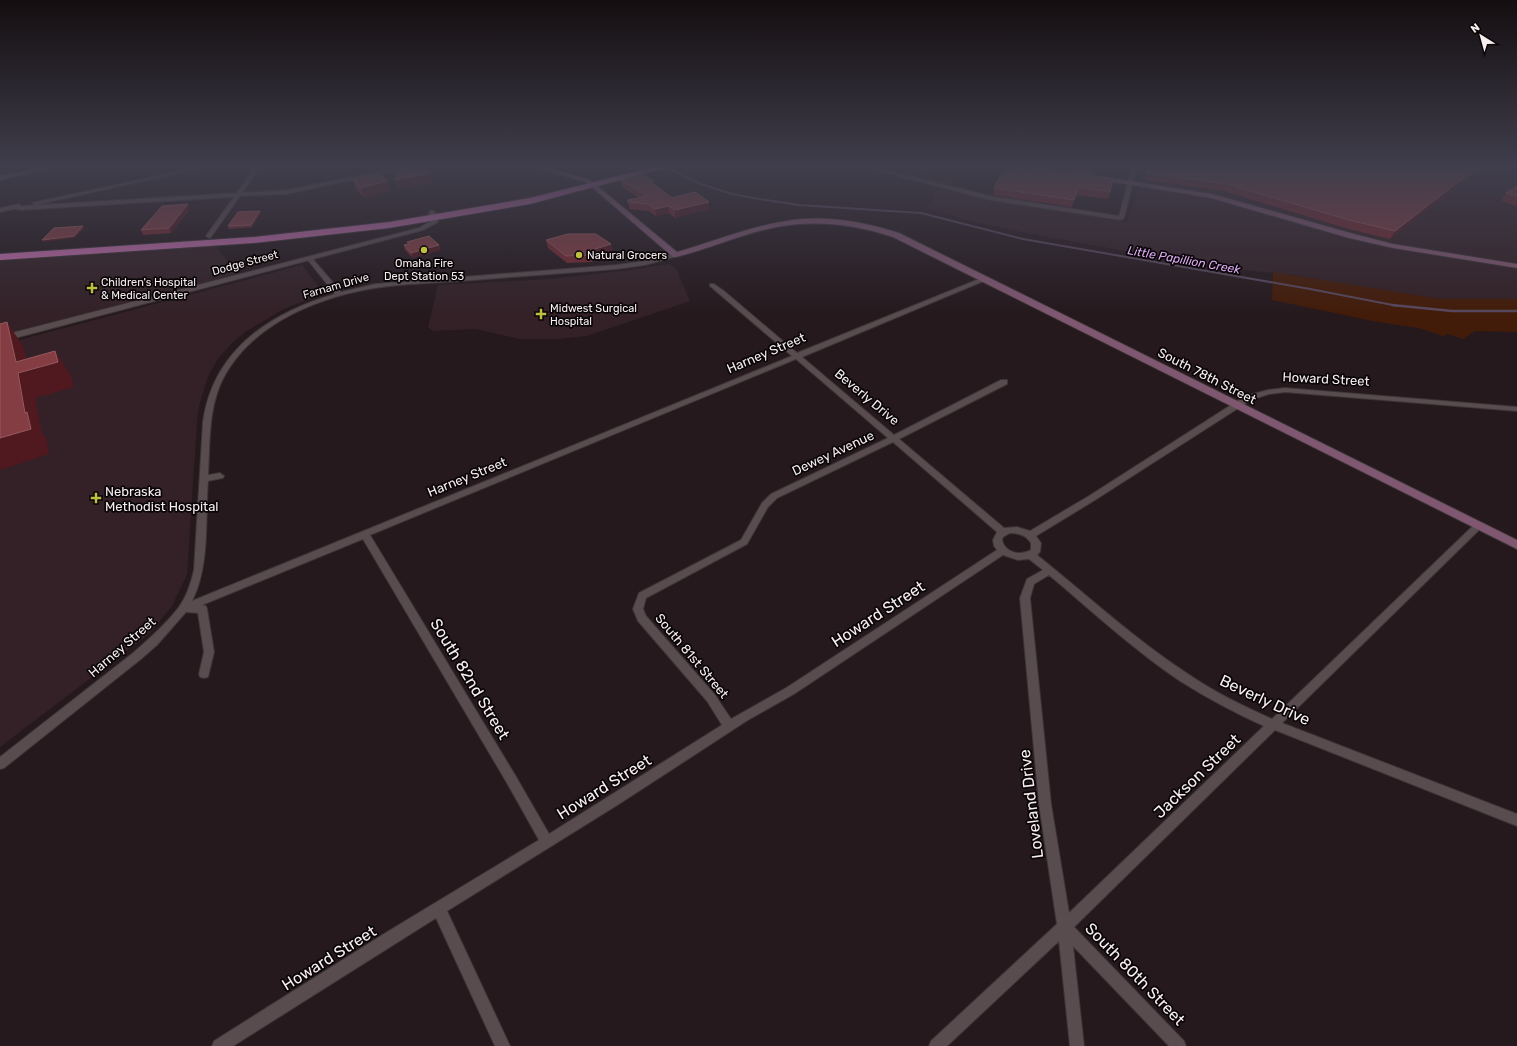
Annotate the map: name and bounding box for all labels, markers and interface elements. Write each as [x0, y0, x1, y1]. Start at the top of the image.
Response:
north arrow [1461, 16, 1501, 56]
text: N [1468, 21, 1482, 36]
water label: Little Papillion Creek [1127, 243, 1242, 277]
marker: Omaha Fire Dept Station 53 [419, 245, 429, 255]
street label: Dodge Street [211, 248, 280, 278]
place label: Natural Grocers [587, 249, 667, 262]
marker: Natural Grocers [574, 250, 584, 260]
place label: Omaha Fire Dept Station 53 [384, 257, 464, 283]
street label: Farnam Drive [302, 270, 370, 302]
place label: Children's Hospital & Medical Center [101, 276, 196, 302]
marker: Children's Hospital & Medical Center [86, 282, 98, 294]
place label: Midwest Surgical Hospital [550, 302, 637, 328]
marker: Midwest Surgical Hospital [535, 308, 547, 320]
street label: Harney Street [724, 330, 808, 376]
street label: South 78th Street [1155, 345, 1259, 407]
street label: Beverly Drive [832, 366, 902, 428]
street label: Howard Street [1282, 369, 1370, 389]
street label: Dewey Avenue [790, 427, 876, 479]
street label: Harney Street [425, 454, 509, 500]
place label: Nebraska Methodist Hospital [105, 484, 218, 514]
marker: Nebraska Methodist Hospital [90, 492, 102, 504]
street label: Howard Street [828, 577, 928, 651]
street label: South 81st Street [652, 611, 732, 701]
street label: Harney Street [85, 614, 159, 680]
street label: South 82nd Street [426, 615, 514, 743]
street label: Beverly Drive [1217, 671, 1313, 729]
street label: Jackson Street [1150, 730, 1244, 822]
street label: Loveland Drive [1015, 748, 1047, 860]
street label: Howard Street [553, 750, 655, 824]
street label: South 80th Street [1081, 919, 1189, 1029]
street label: Howard Street [278, 921, 380, 995]

